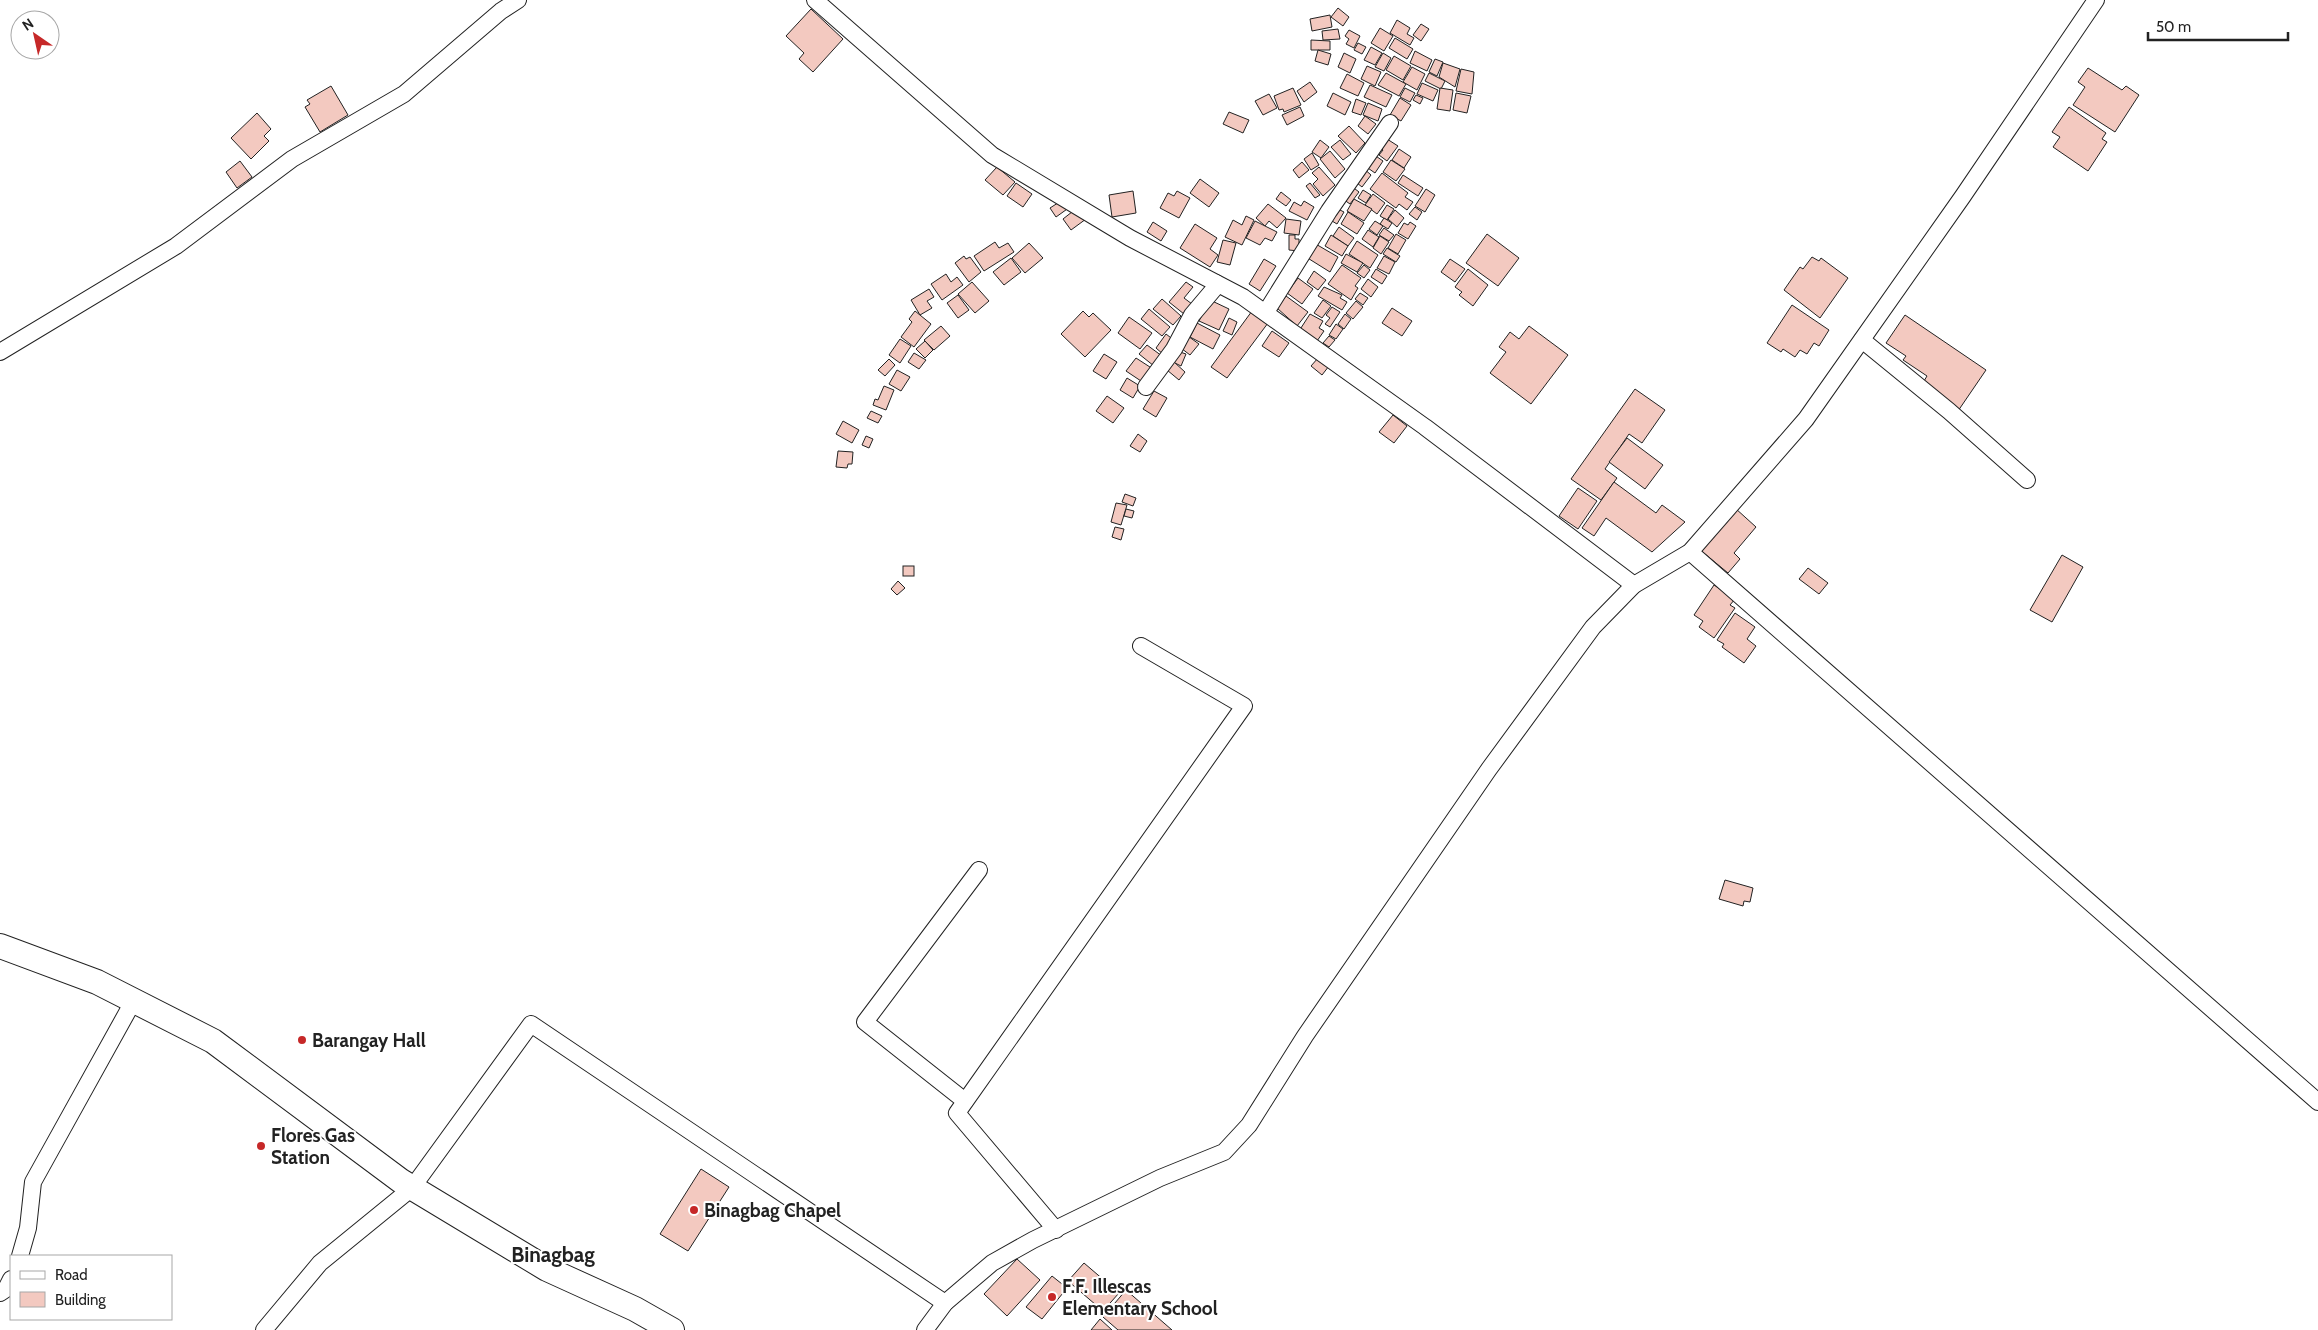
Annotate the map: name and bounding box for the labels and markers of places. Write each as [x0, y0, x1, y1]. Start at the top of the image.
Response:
place label: Barangay Hall [312, 1029, 426, 1052]
marker: Barangay Hall [296, 1034, 308, 1046]
place label: Flores Gas Station [271, 1124, 355, 1169]
marker: Flores Gas Station [255, 1140, 267, 1152]
place label: Binagbag Chapel [704, 1199, 841, 1222]
marker: Binagbag Chapel [688, 1204, 700, 1216]
place label: F.F. Illescas Elementary School [1062, 1275, 1218, 1320]
marker: F.F. Illescas Elementary School [1046, 1291, 1058, 1303]

